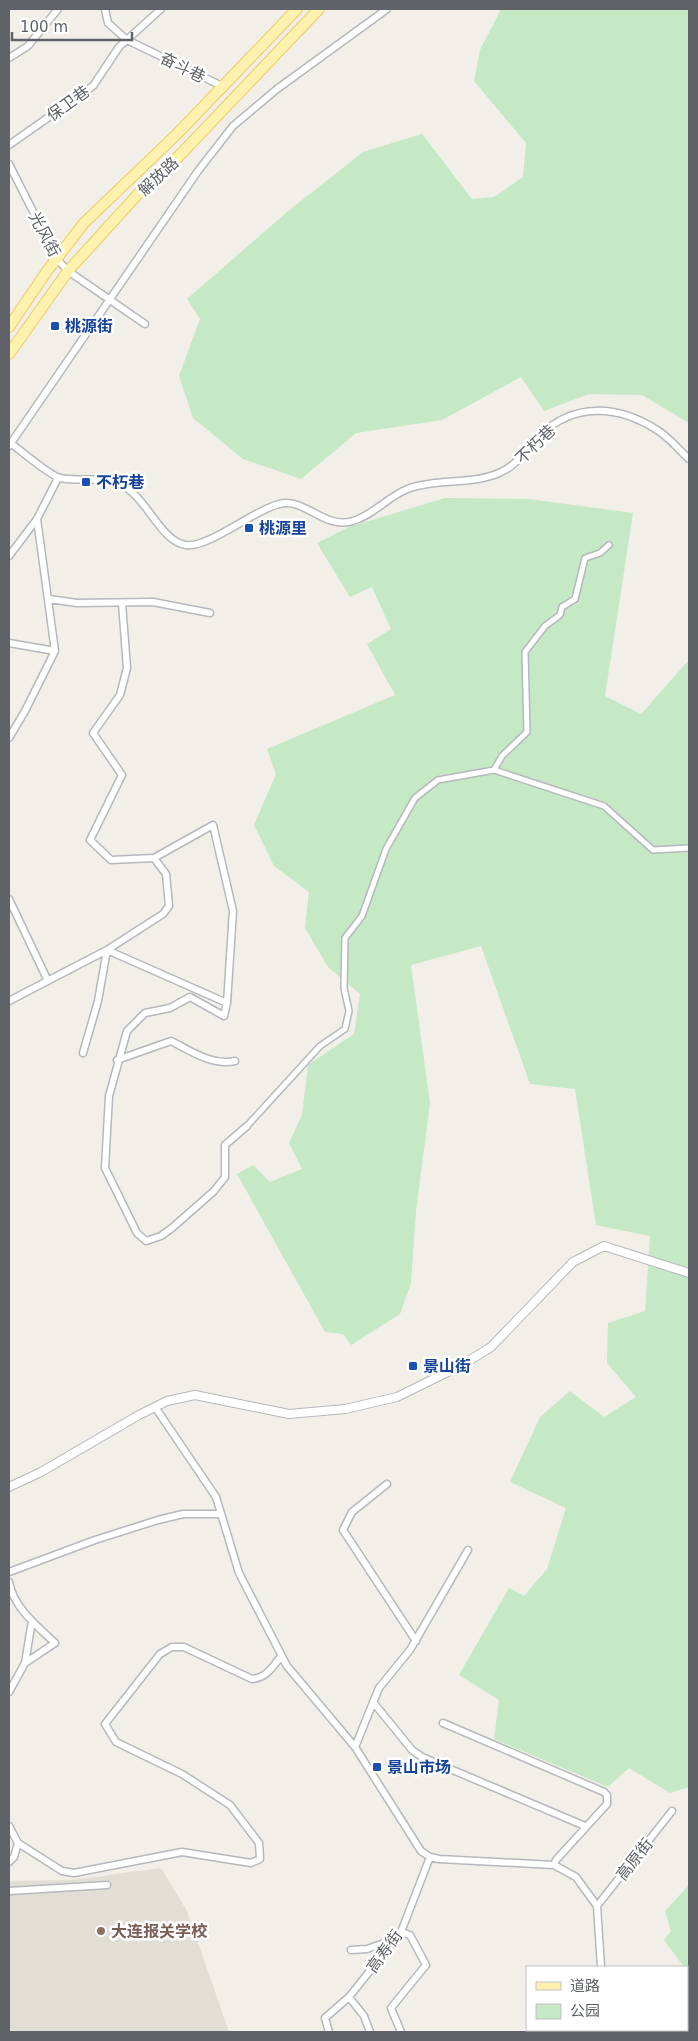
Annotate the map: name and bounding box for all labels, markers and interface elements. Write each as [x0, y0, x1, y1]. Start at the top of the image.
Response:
scale bar [12, 10, 132, 42]
text: 100 m [20, 18, 68, 36]
street label: 奋斗巷 [157, 48, 209, 87]
street label: 保卫巷 [43, 82, 93, 125]
street label: 解放路 [134, 153, 182, 200]
street label: 光风街 [25, 209, 64, 260]
place label: 桃源街 [65, 317, 113, 336]
marker: 桃源街 [49, 320, 61, 332]
street label: 不朽巷 [511, 421, 559, 468]
place label: 不朽巷 [96, 473, 145, 492]
marker: 不朽巷 [80, 476, 92, 488]
place label: 桃源里 [259, 519, 307, 538]
marker: 桃源里 [243, 522, 255, 534]
place label: 景山街 [423, 1357, 471, 1376]
marker: 景山街 [407, 1360, 419, 1372]
place label: 景山市场 [387, 1758, 451, 1777]
marker: 景山市场 [371, 1761, 383, 1773]
street label: 高原街 [612, 1835, 657, 1884]
place label: 大连报关学校 [111, 1922, 208, 1941]
marker: 大连报关学校 [95, 1925, 107, 1937]
street label: 高寿街 [363, 1926, 406, 1976]
legend [526, 1966, 688, 2031]
text: 道路 [570, 1977, 600, 1995]
text: 公园 [570, 2002, 600, 2020]

